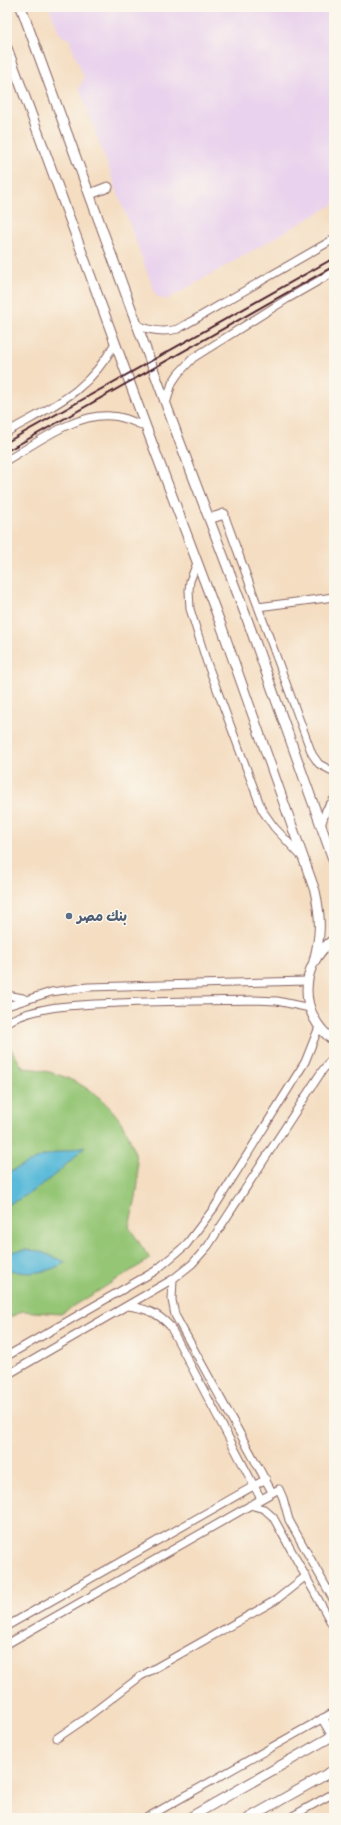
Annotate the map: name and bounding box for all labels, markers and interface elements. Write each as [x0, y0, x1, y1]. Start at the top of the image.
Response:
place label: بنك مصر [75, 908, 127, 925]
marker: بنك مصر [64, 911, 74, 921]

